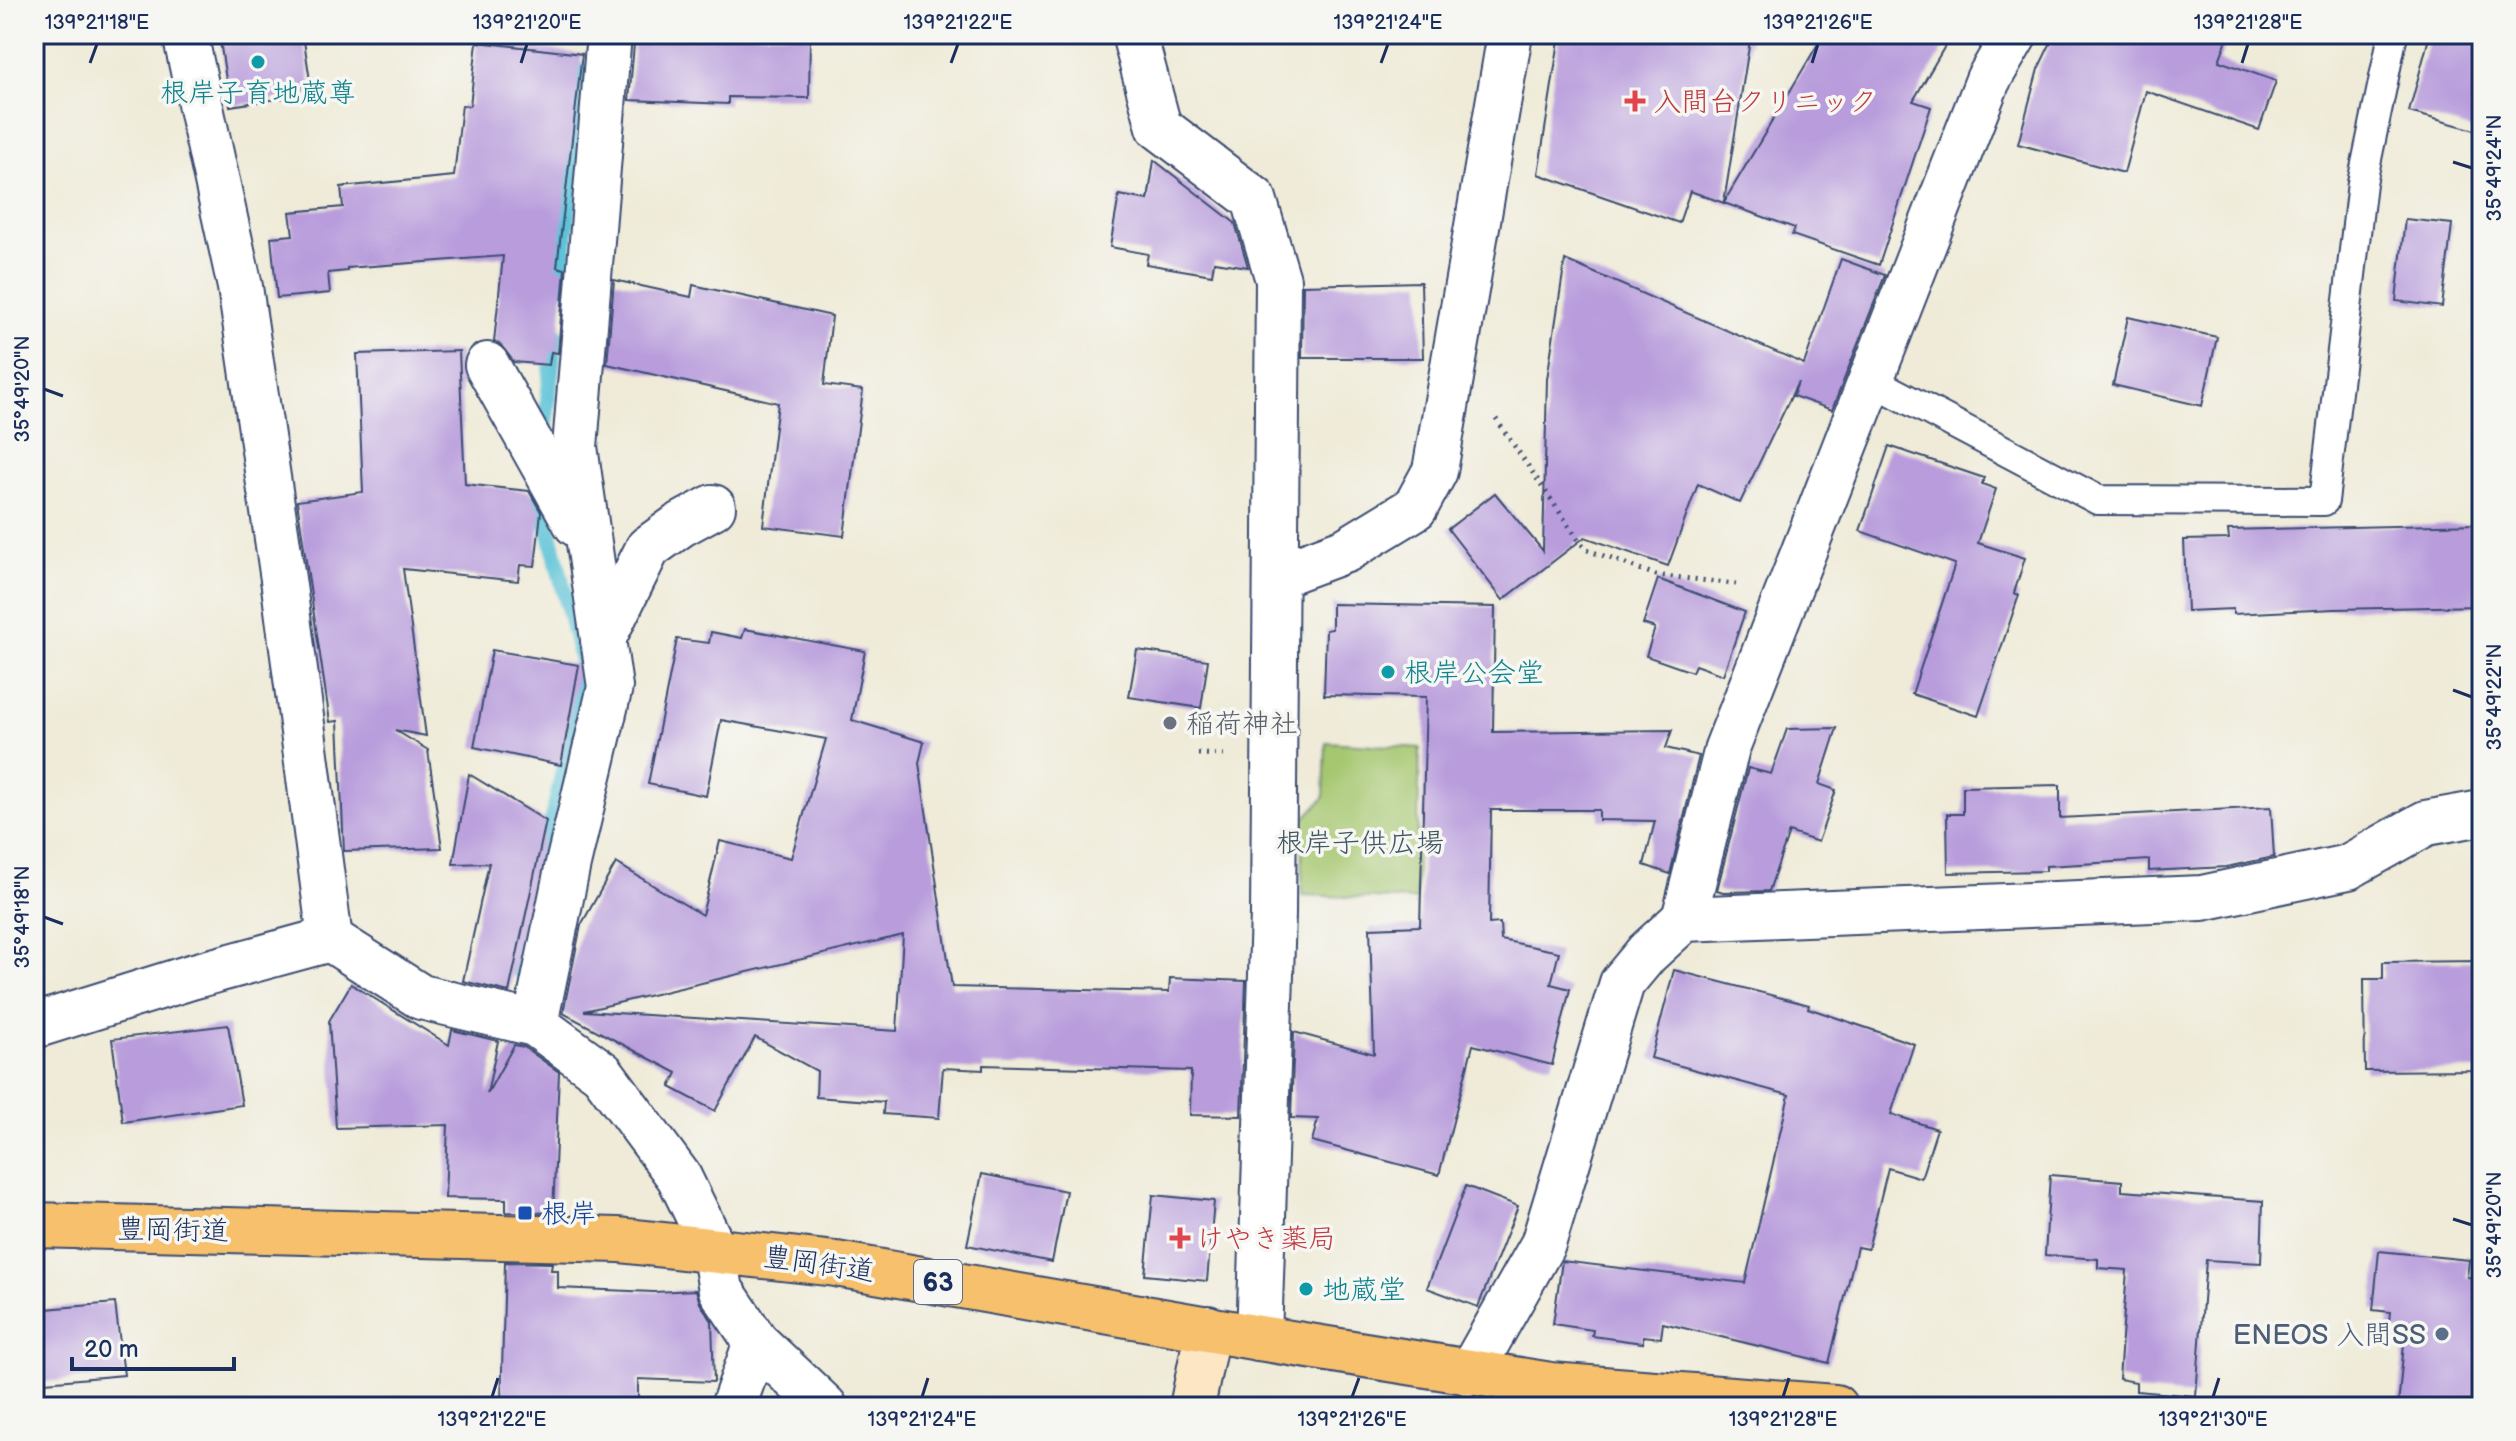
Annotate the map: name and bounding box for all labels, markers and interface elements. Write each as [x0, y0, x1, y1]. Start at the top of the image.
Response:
text: 139°21'18"E [45, 11, 149, 35]
text: 139°21'20"E [473, 11, 581, 35]
text: 139°21'22"E [904, 11, 1012, 35]
text: 139°21'24"E [1334, 11, 1442, 35]
text: 139°21'26"E [1763, 11, 1873, 35]
text: 139°21'28"E [2194, 11, 2302, 35]
marker: 根岸子育地蔵尊 [249, 53, 267, 71]
place label: 根岸子育地蔵尊 [160, 77, 356, 110]
place label: 入間台クリニック [1653, 86, 1877, 119]
marker: 入間台クリニック [1624, 90, 1646, 112]
text: 35°49'24"N [2483, 114, 2507, 222]
text: 35°49'20"N [11, 335, 35, 443]
text: 35°49'22"N [2483, 643, 2507, 751]
place label: 根岸公会堂 [1404, 657, 1544, 690]
marker: 根岸公会堂 [1379, 663, 1397, 681]
place label: 稲荷神社 [1186, 708, 1298, 741]
marker: 稲荷神社 [1161, 714, 1179, 732]
park label: 根岸子供広場 [1276, 827, 1444, 860]
text: 35°49'18"N [11, 866, 35, 968]
text: 35°49'20"N [2483, 1171, 2507, 1279]
place label: 根岸 [541, 1198, 597, 1231]
marker: 根岸 [516, 1204, 534, 1222]
street label: 豊岡街道 [117, 1213, 229, 1248]
place label: けやき薬局 [1196, 1223, 1336, 1256]
marker: けやき薬局 [1171, 1229, 1189, 1247]
street label: 豊岡街道 [761, 1240, 877, 1289]
road number: 63 [914, 1260, 962, 1304]
place label: 地蔵堂 [1322, 1274, 1406, 1307]
marker: 地蔵堂 [1297, 1280, 1315, 1298]
place label: ENEOS 入間SS [2233, 1319, 2426, 1352]
scale bar [72, 1321, 234, 1371]
marker: ENEOS 入間SS [2433, 1325, 2451, 1343]
text: 20 m [84, 1335, 139, 1364]
text: 139°21'22"E [438, 1408, 546, 1432]
text: 139°21'24"E [868, 1408, 976, 1432]
text: 139°21'26"E [1297, 1408, 1407, 1432]
text: 139°21'28"E [1729, 1408, 1837, 1432]
text: 139°21'30"E [2158, 1408, 2268, 1432]

